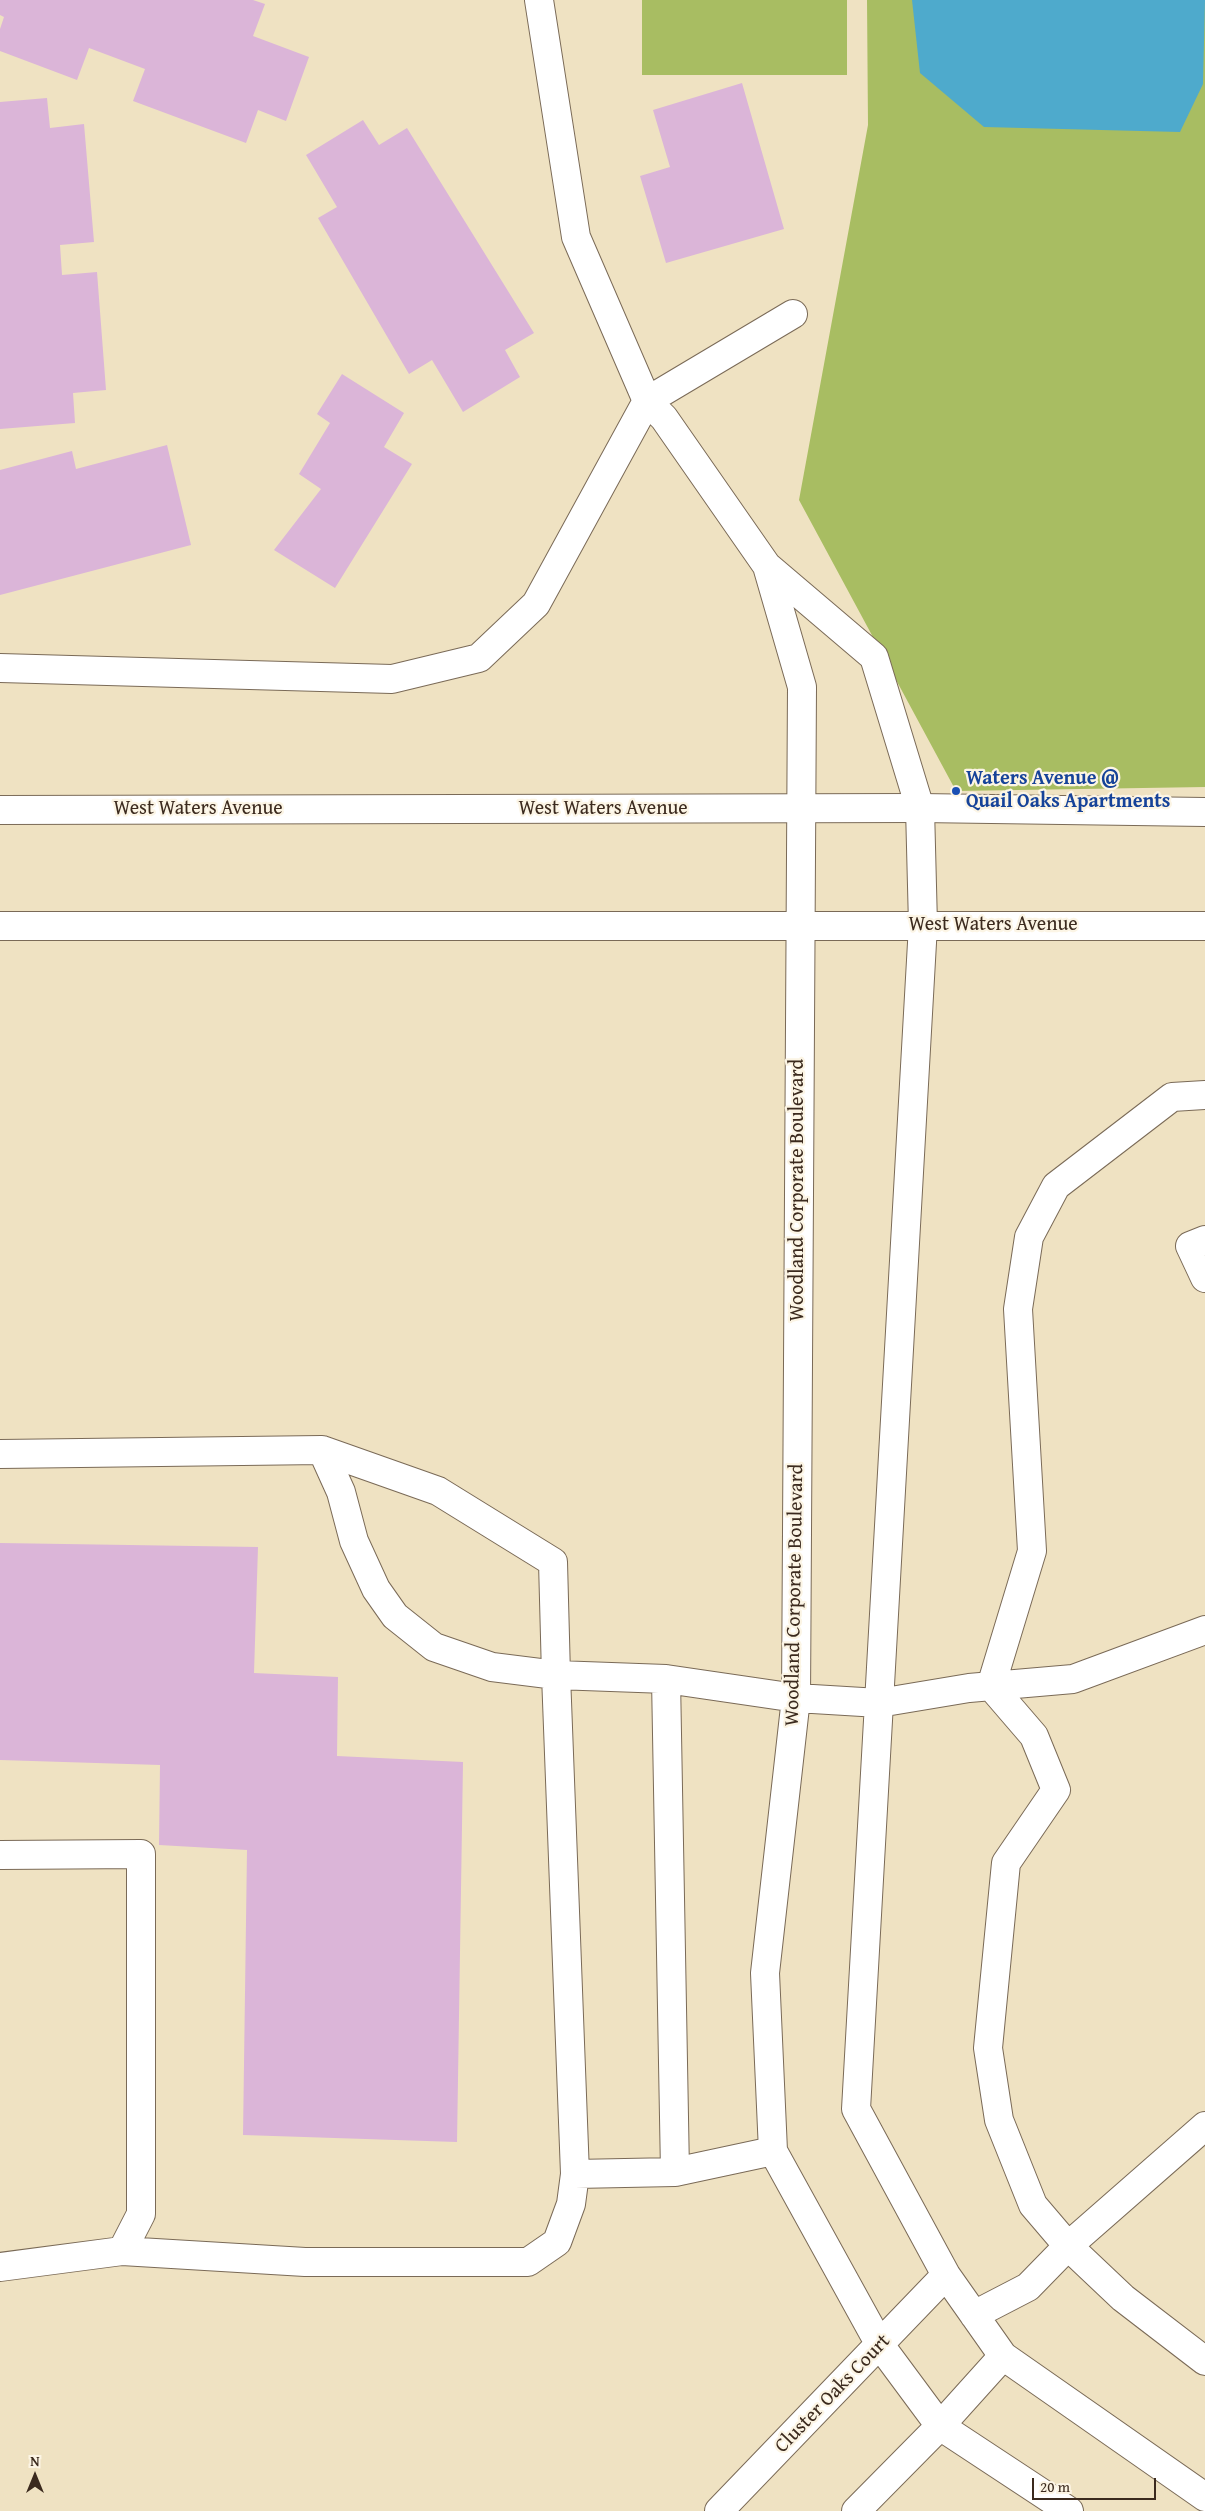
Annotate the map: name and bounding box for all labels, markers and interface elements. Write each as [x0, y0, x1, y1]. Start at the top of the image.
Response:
place label: Waters Avenue @ Quail Oaks Apartments [966, 767, 1170, 814]
marker: Waters Avenue @ Quail Oaks Apartments [950, 785, 962, 797]
street label: West Waters Avenue [113, 797, 283, 821]
street label: West Waters Avenue [518, 797, 688, 821]
street label: West Waters Avenue [908, 913, 1078, 937]
street label: Woodland Corporate Boulevard [786, 1059, 810, 1321]
street label: Woodland Corporate Boulevard [781, 1464, 809, 1726]
street label: Cluster Oaks Court [770, 2330, 896, 2458]
north arrow [10, 2451, 60, 2501]
text: N [30, 2451, 40, 2471]
scale bar [1035, 2468, 1159, 2500]
text: 20 m [1040, 2476, 1070, 2497]

